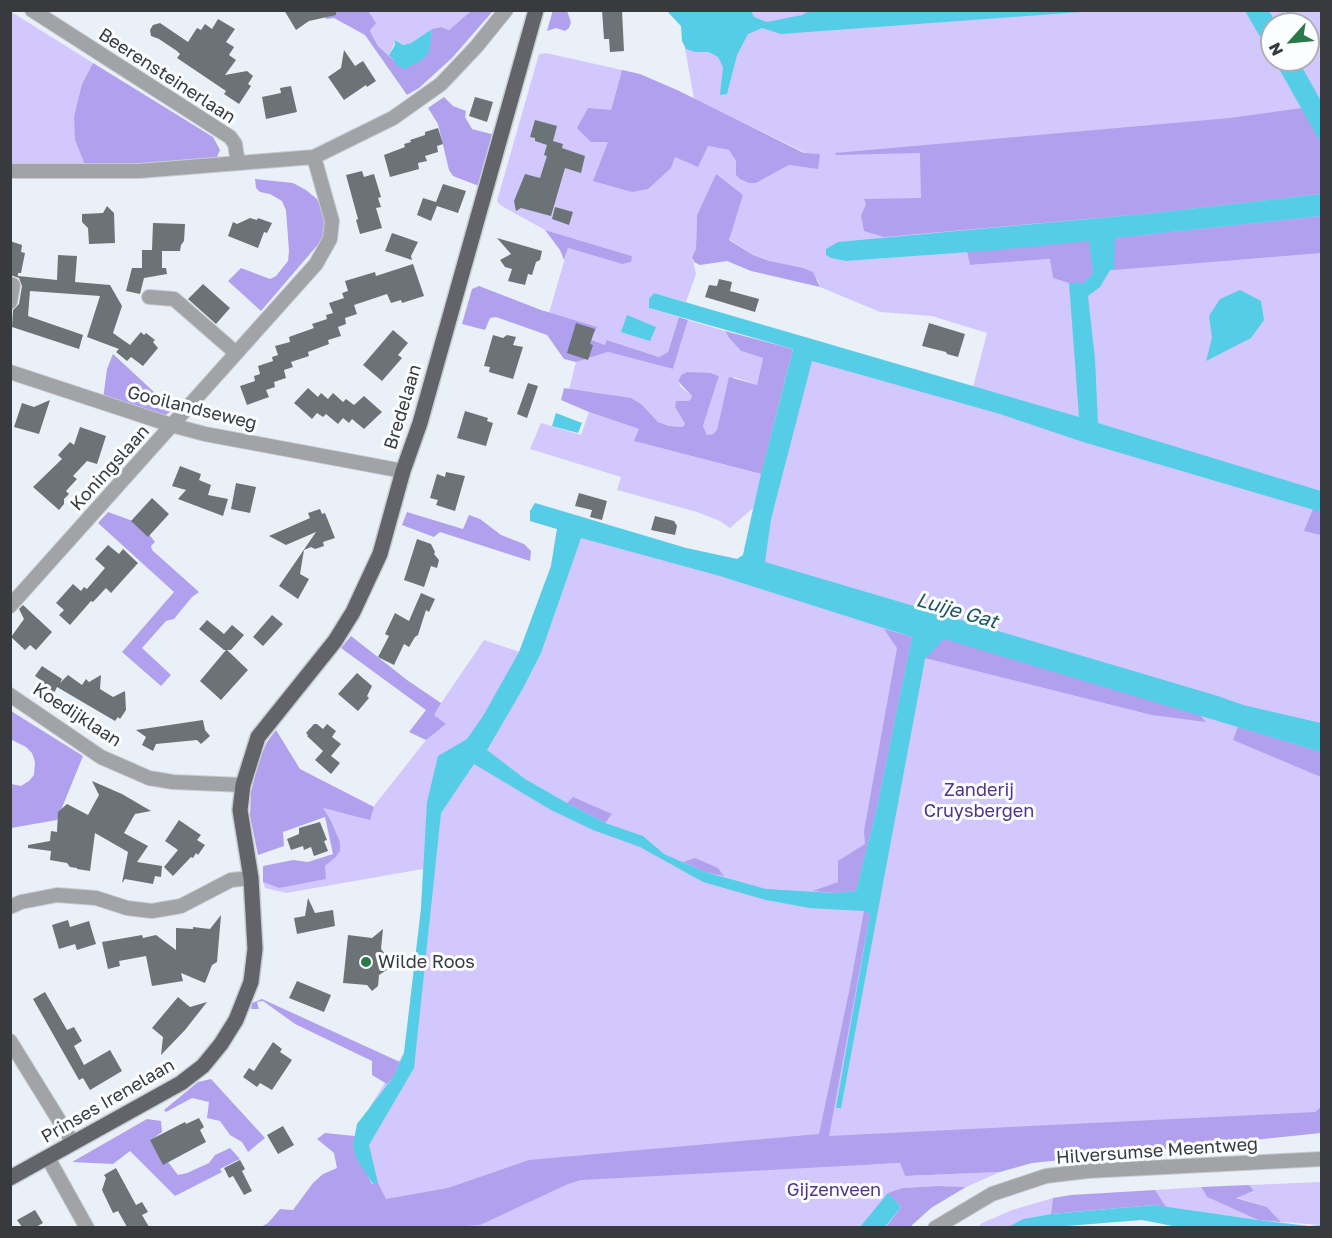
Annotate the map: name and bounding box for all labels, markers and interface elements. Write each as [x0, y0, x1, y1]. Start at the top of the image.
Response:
north arrow [1260, 12, 1320, 72]
street label: Beerensteinerlaan [94, 24, 240, 128]
text: N [1264, 39, 1287, 59]
street label: Bredelaan [380, 362, 426, 452]
street label: Gooilandseweg [125, 381, 259, 435]
street label: Koningslaan [66, 421, 154, 515]
water label: Luije Gat [914, 588, 1000, 634]
street label: Koedijklaan [29, 678, 125, 752]
park label: Zanderij Cruysbergen [924, 779, 1034, 822]
place label: Wilde Roos [378, 951, 475, 973]
marker: Wilde Roos [359, 955, 373, 969]
street label: Prinses Irenelaan [38, 1054, 178, 1148]
street label: Hilversumse Meentweg [1055, 1133, 1259, 1169]
park label: Gijzenveen [787, 1179, 881, 1201]

